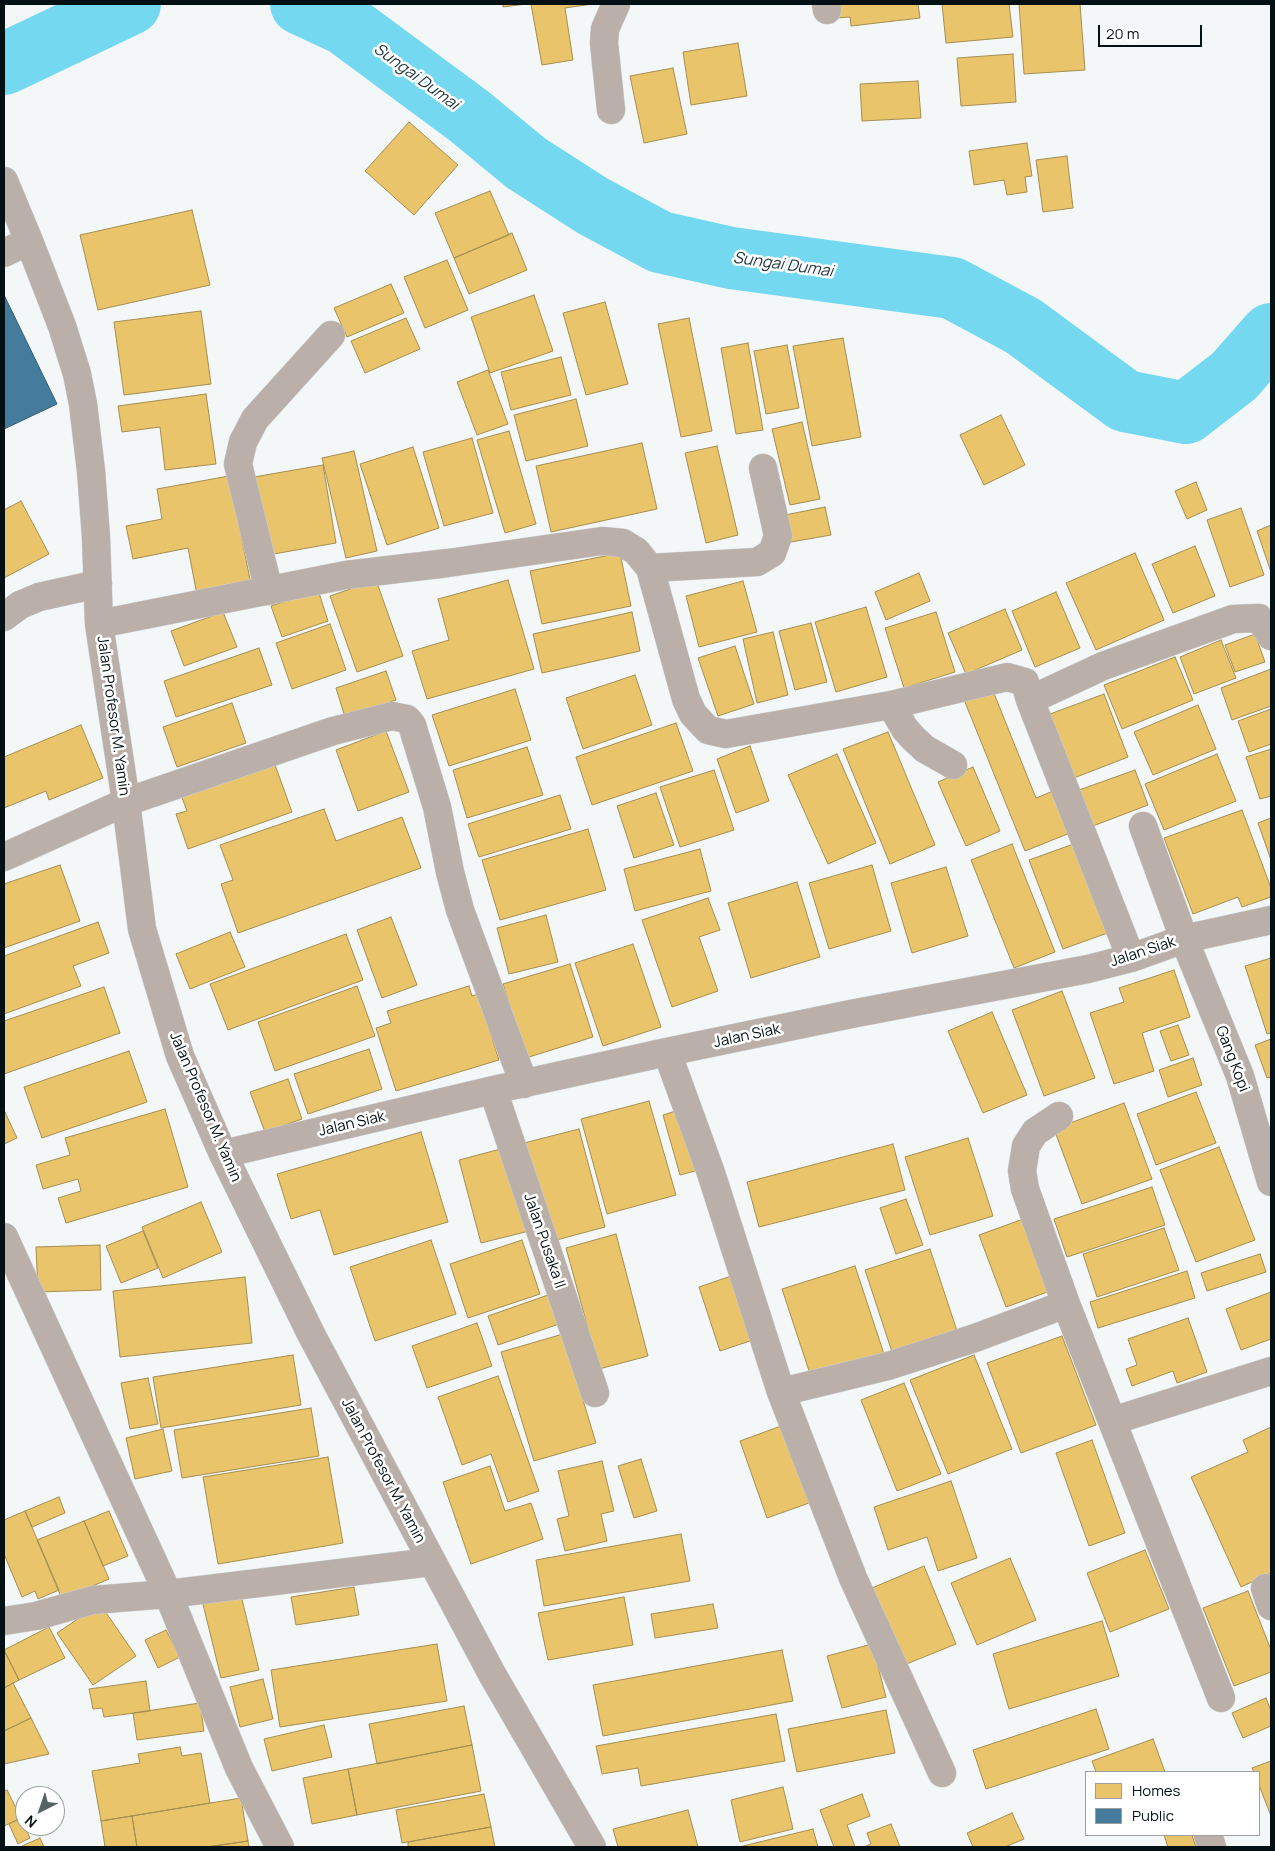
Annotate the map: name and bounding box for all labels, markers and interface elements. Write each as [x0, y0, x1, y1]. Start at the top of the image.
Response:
scale bar [1100, 15, 1204, 47]
text: 20 m [1106, 23, 1139, 44]
water label: Sungai Dumai [370, 40, 462, 114]
water label: Sungai Dumai [732, 248, 834, 282]
street label: Jalan Profesor M. Yamin [93, 635, 133, 797]
street label: Jalan Siak [1108, 933, 1178, 971]
street label: Jalan Siak [712, 1020, 782, 1052]
street label: Gang Kopi [1211, 1023, 1253, 1095]
street label: Jalan Profesor M. Yamin [165, 1029, 245, 1185]
street label: Jalan Siak [317, 1108, 387, 1140]
street label: Jalan Pusaka II [519, 1191, 569, 1291]
street label: Jalan Profesor M. Yamin [337, 1396, 429, 1546]
legend [1085, 1771, 1260, 1836]
text: Homes [1132, 1780, 1180, 1801]
north arrow [15, 1786, 65, 1836]
text: Public [1132, 1805, 1174, 1826]
text: N [20, 1811, 41, 1832]

